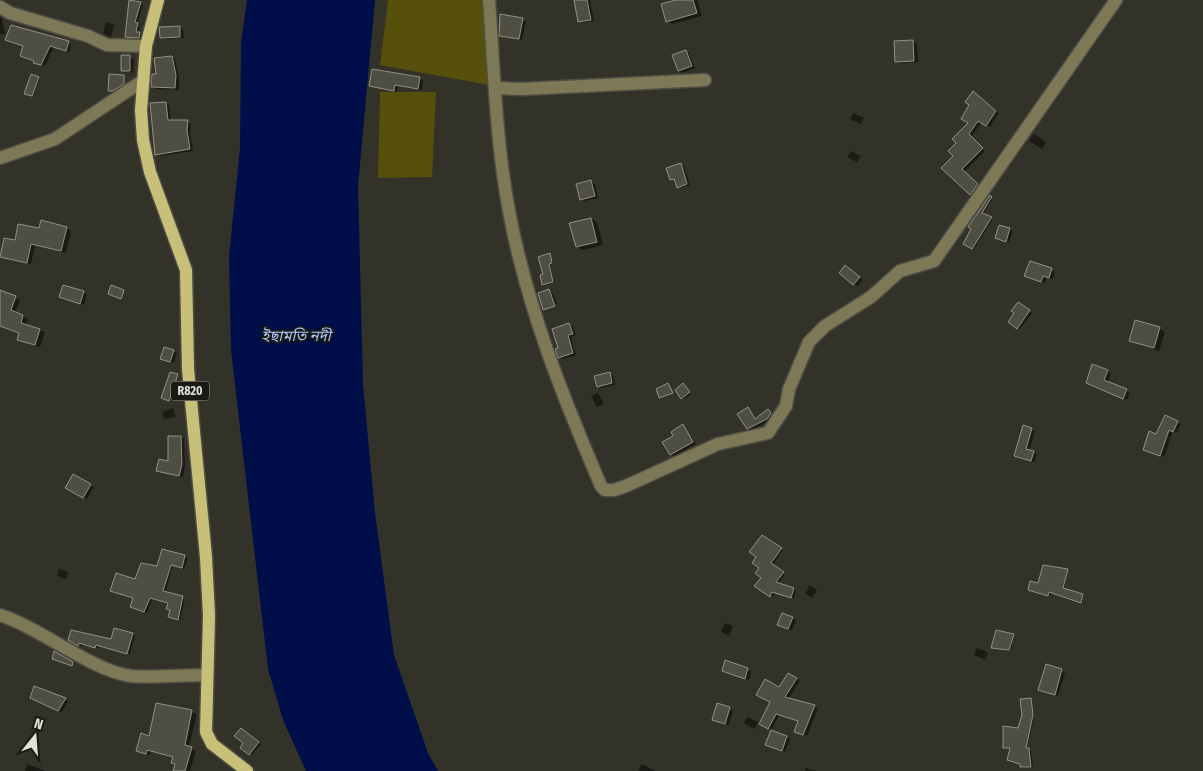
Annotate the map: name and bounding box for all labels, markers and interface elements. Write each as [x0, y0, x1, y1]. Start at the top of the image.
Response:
water label: ইছামতি নদী [261, 327, 334, 345]
road number: R820 [171, 382, 209, 401]
north arrow [10, 711, 60, 761]
text: N [32, 715, 45, 733]

